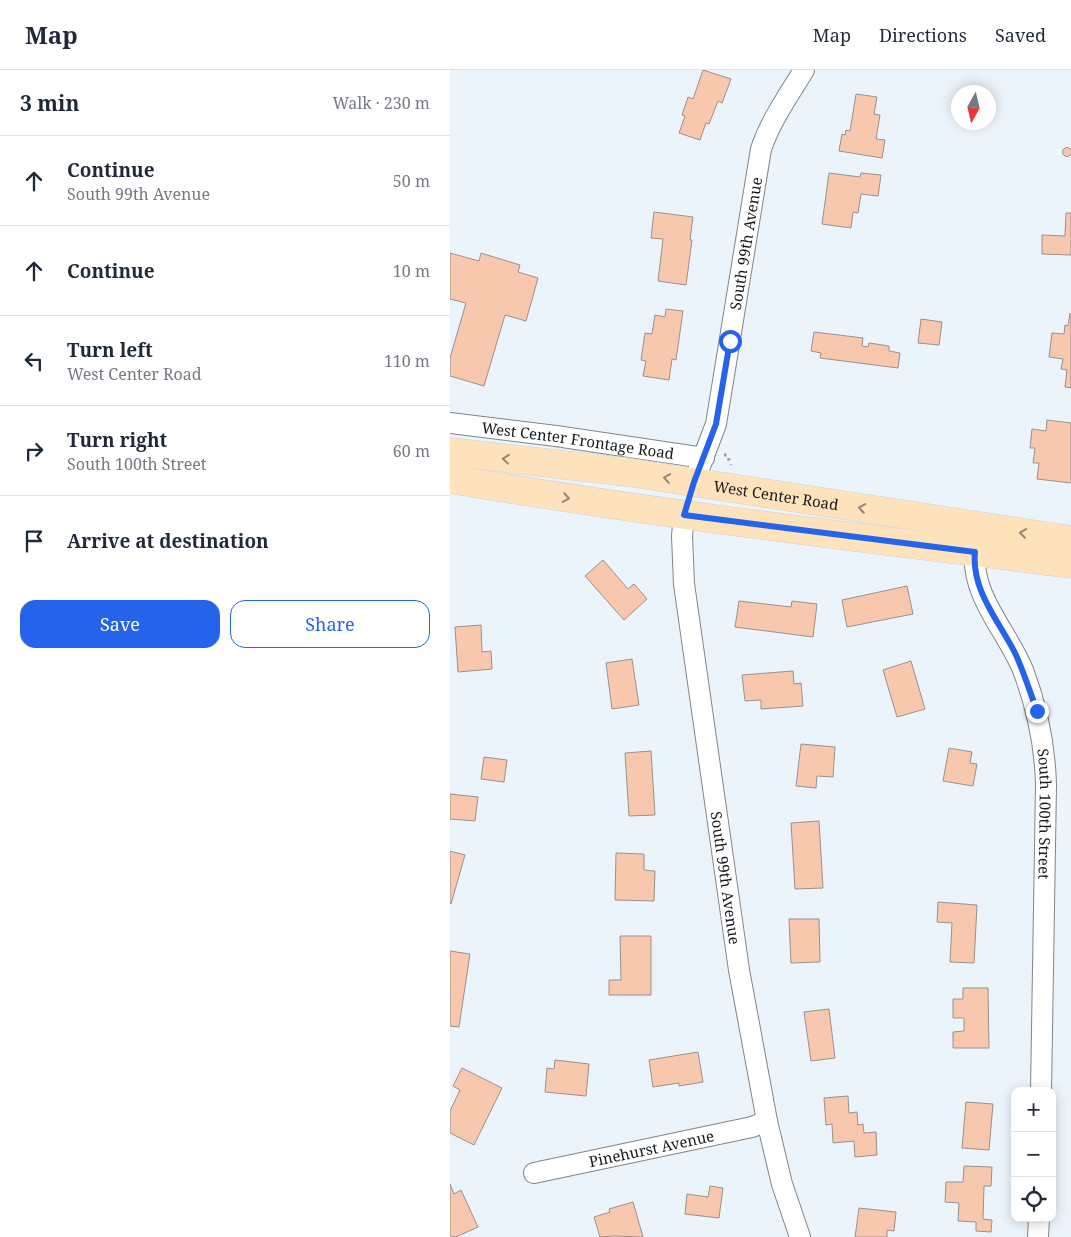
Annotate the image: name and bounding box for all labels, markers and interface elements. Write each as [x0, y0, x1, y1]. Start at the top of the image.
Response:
text: Map [25, 18, 78, 51]
text: Map [813, 23, 851, 47]
text: Directions [879, 23, 967, 47]
text: Saved [995, 23, 1046, 47]
north arrow [951, 85, 996, 130]
text: 3 min [20, 89, 79, 117]
text: Walk · 230 m [333, 92, 430, 114]
text: Continue [67, 157, 155, 183]
icon: ahead [20, 167, 48, 195]
text: 50 m [393, 170, 430, 192]
street label: South 99th Avenue [725, 176, 766, 311]
text: South 99th Avenue [67, 183, 210, 205]
icon: ahead [20, 257, 48, 285]
text: Continue [67, 258, 155, 284]
text: 10 m [393, 260, 430, 282]
route start [719, 330, 742, 353]
text: Turn left [67, 337, 153, 363]
icon: left [20, 347, 48, 375]
text: 110 m [384, 350, 430, 372]
text: West Center Road [67, 363, 202, 385]
street label: West Center Frontage Road [480, 417, 675, 463]
text: Turn right [67, 427, 167, 453]
icon: right [20, 437, 48, 465]
text: 60 m [393, 440, 430, 462]
text: South 100th Street [67, 453, 206, 475]
one-way arrow [501, 454, 509, 465]
one-way arrow [663, 473, 671, 484]
street label: West Center Road [712, 475, 840, 514]
one-way arrow [561, 492, 570, 502]
one-way arrow [858, 504, 866, 514]
icon: arrive [20, 527, 48, 555]
text: Arrive at destination [67, 528, 269, 554]
one-way arrow [1018, 528, 1027, 538]
button: Save [20, 600, 220, 648]
button: Share [230, 600, 430, 648]
route end [1026, 700, 1049, 723]
street label: South 100th Street [1033, 747, 1056, 879]
street label: South 99th Avenue [707, 810, 745, 946]
map controls [1011, 1087, 1056, 1222]
button: + [1011, 1087, 1056, 1132]
street label: Pinehurst Avenue [587, 1125, 716, 1171]
button: − [1011, 1132, 1056, 1177]
button: locate [1011, 1177, 1056, 1222]

